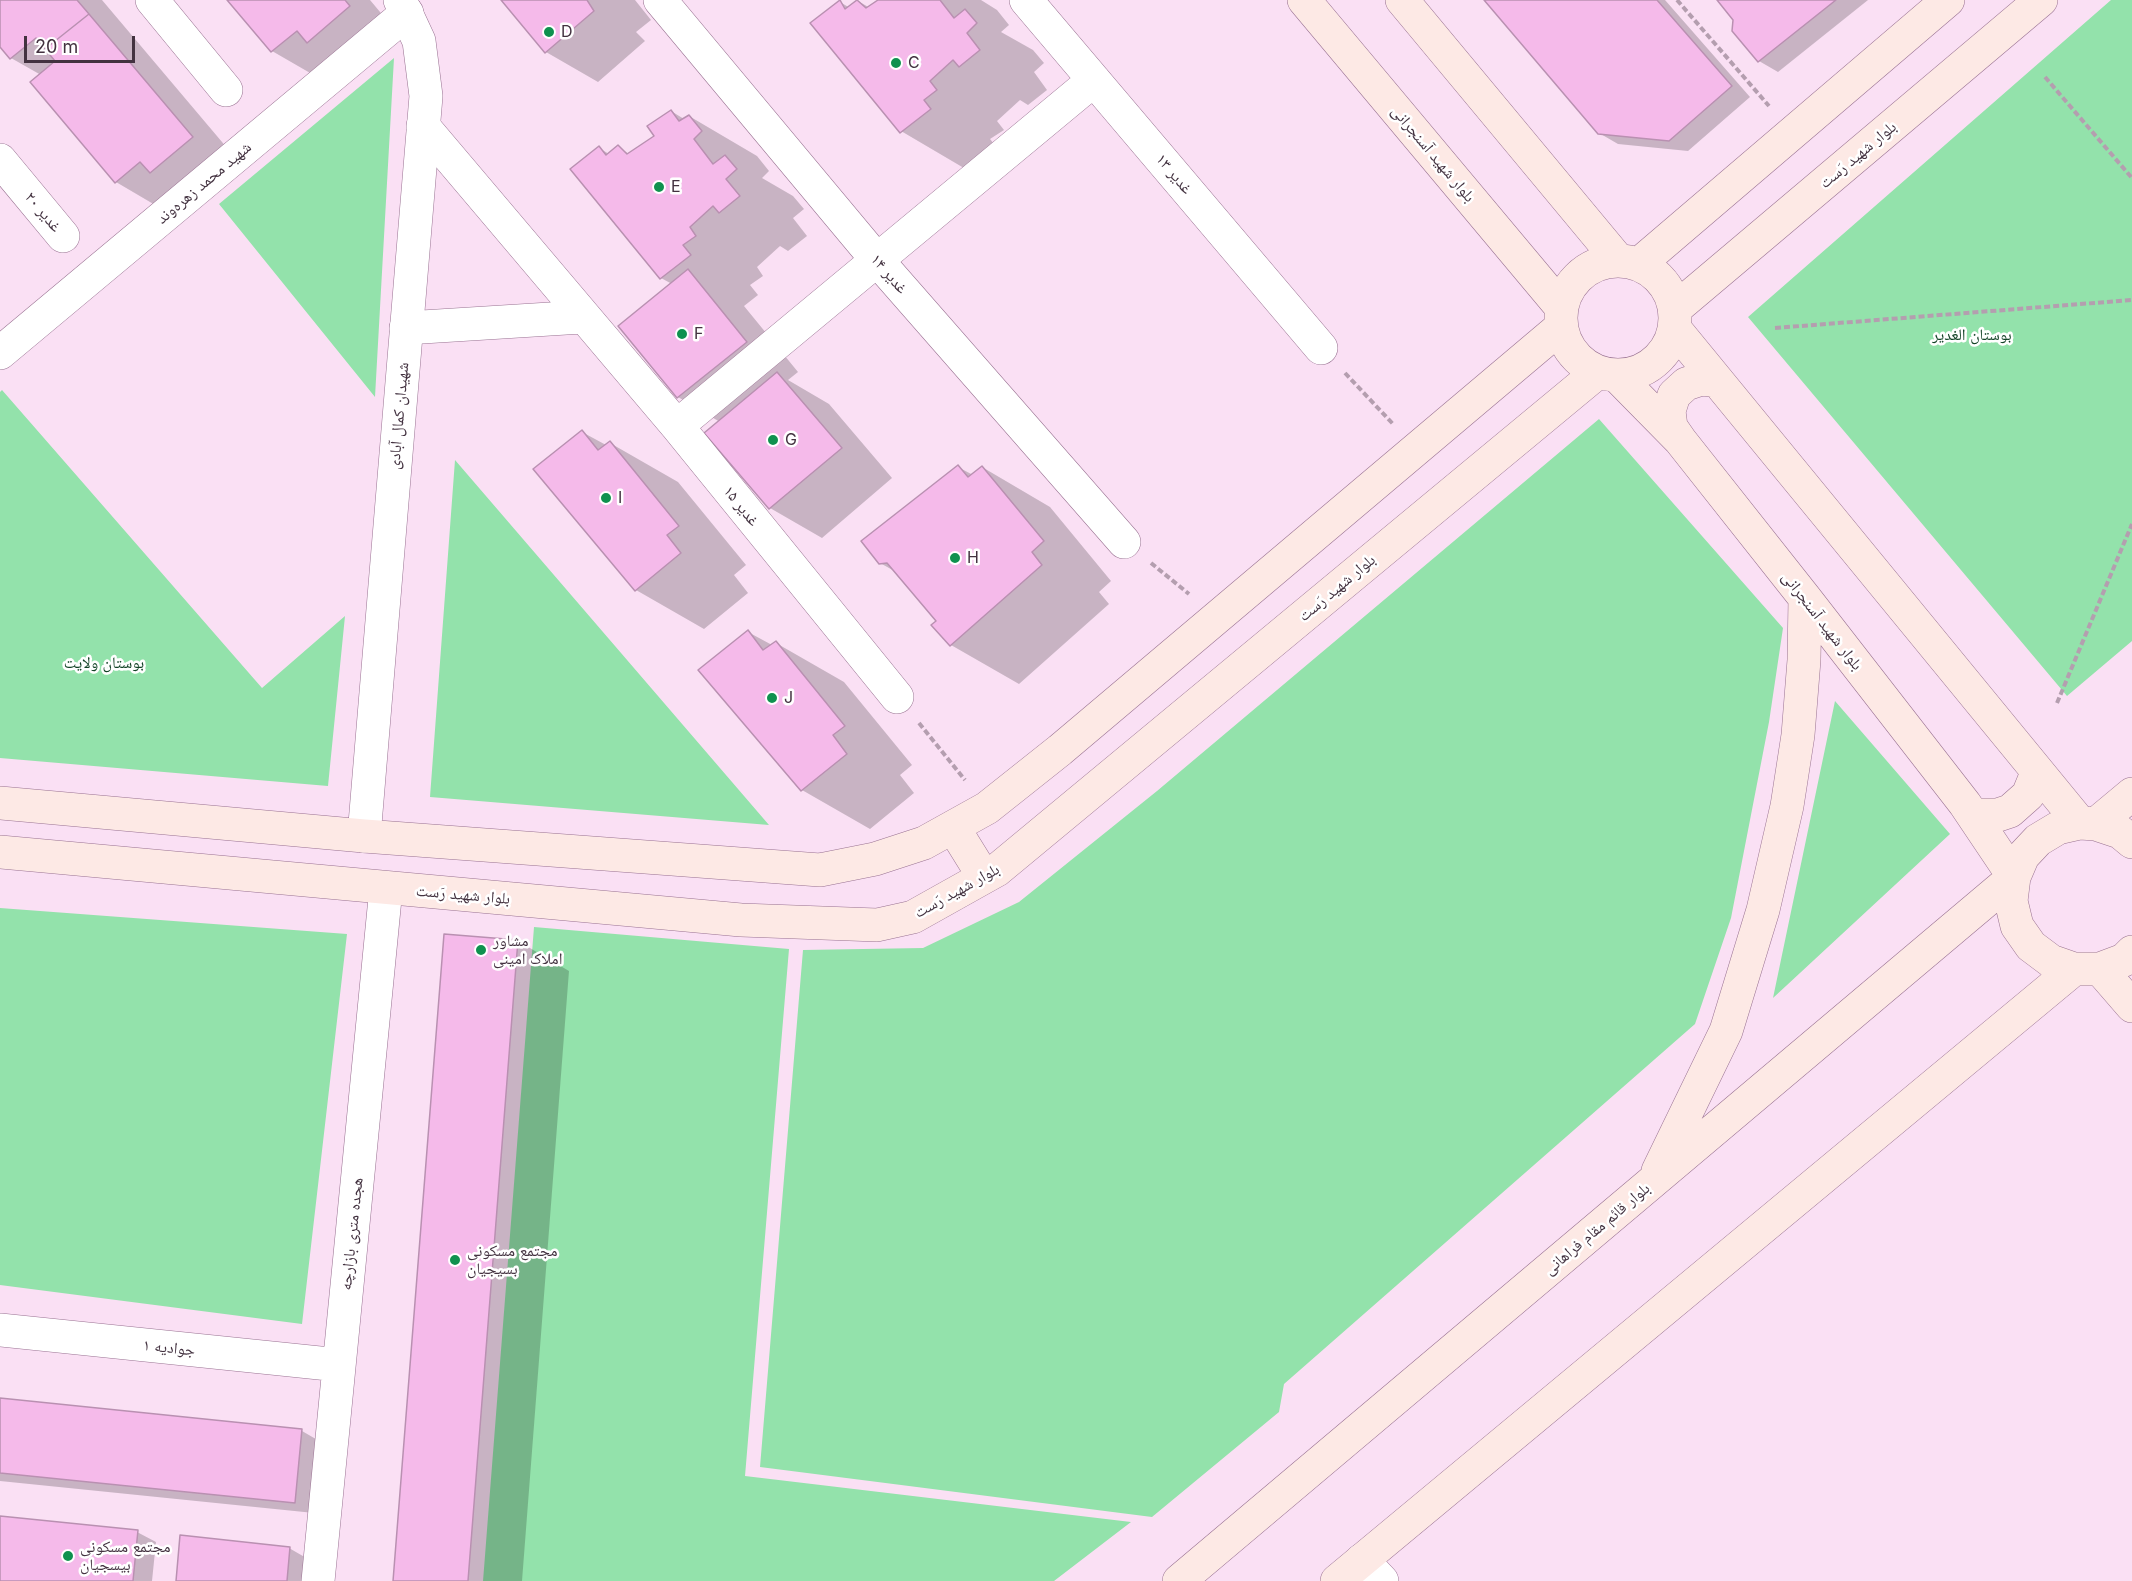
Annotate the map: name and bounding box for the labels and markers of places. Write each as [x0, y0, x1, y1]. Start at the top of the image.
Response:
place label: D [561, 22, 573, 42]
marker: D [542, 25, 556, 39]
place label: C [908, 53, 920, 73]
marker: C [889, 56, 903, 70]
place label: E [671, 177, 681, 197]
marker: E [652, 180, 666, 194]
place label: F [694, 324, 703, 344]
marker: F [675, 327, 689, 341]
place label: G [785, 430, 797, 450]
marker: G [766, 433, 780, 447]
place label: I [618, 488, 622, 508]
marker: I [599, 491, 613, 505]
place label: H [967, 548, 979, 568]
marker: H [948, 551, 962, 565]
place label: J [784, 688, 793, 708]
marker: J [765, 691, 779, 705]
place label: مشاور املاک امینی [493, 931, 562, 969]
marker: مشاور املاک امینی [474, 943, 488, 957]
place label: مجتمع مسکونی بسیجیان [467, 1241, 558, 1279]
marker: مجتمع مسکونی بسیجیان [448, 1253, 462, 1267]
place label: مجتمع مسکونی بیسجیان [80, 1537, 171, 1575]
marker: مجتمع مسکونی بیسجیان [61, 1549, 75, 1563]

